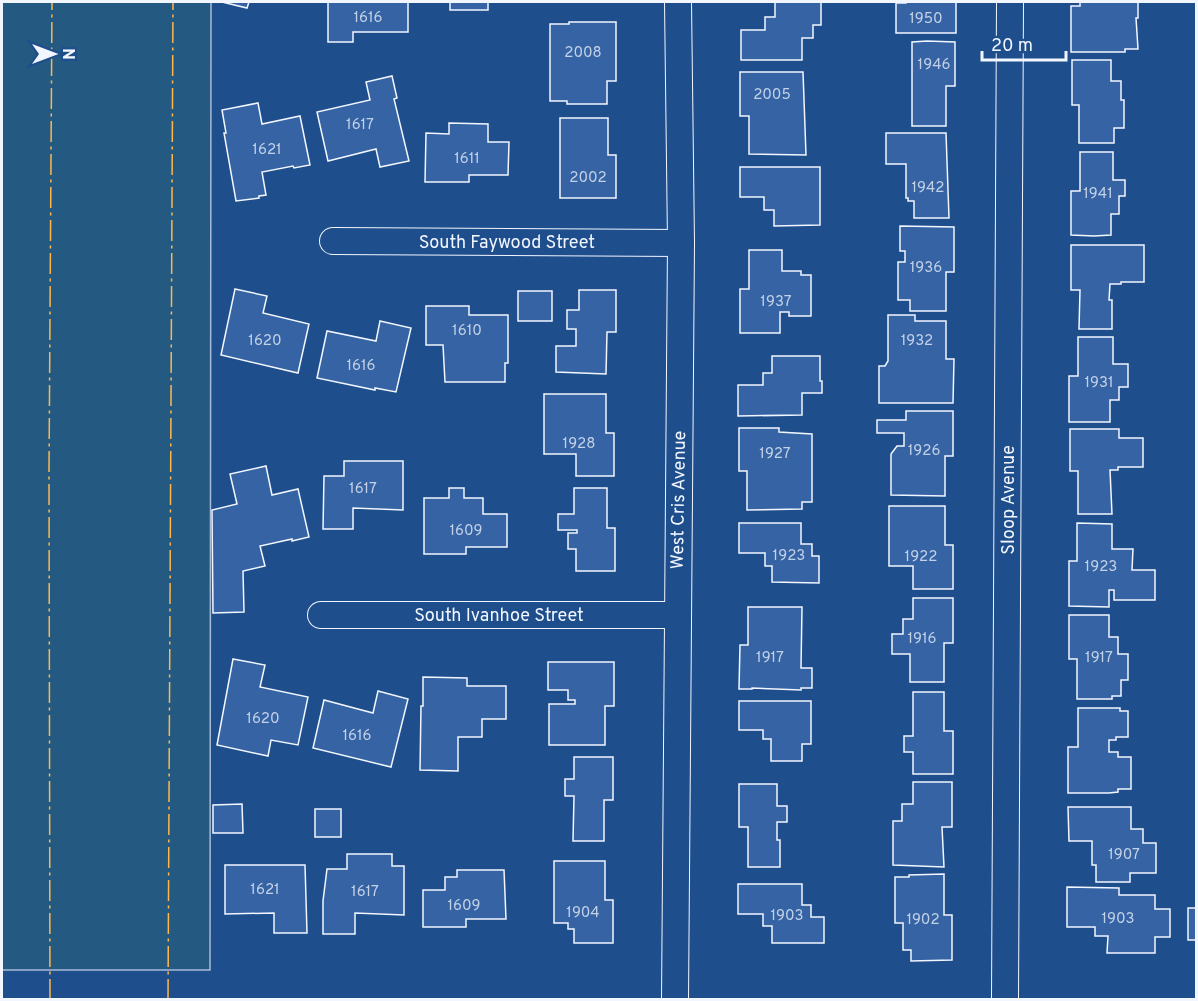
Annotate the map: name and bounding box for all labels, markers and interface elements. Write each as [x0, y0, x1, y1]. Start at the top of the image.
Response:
house number: 1616 [353, 9, 383, 28]
house number: 1950 [909, 10, 943, 29]
north arrow [24, 24, 84, 84]
scale bar [982, 24, 1066, 62]
text: 20 m [991, 35, 1033, 58]
house number: 2008 [564, 44, 602, 63]
text: N [57, 48, 77, 60]
house number: 1946 [918, 56, 950, 75]
house number: 2005 [753, 86, 791, 105]
house number: 1617 [346, 116, 374, 135]
house number: 1621 [252, 141, 282, 160]
house number: 1611 [454, 150, 480, 169]
house number: 2002 [569, 169, 607, 188]
house number: 1942 [911, 179, 945, 198]
house number: 1941 [1083, 185, 1113, 204]
street label: South Faywood Street [419, 232, 595, 255]
house number: 1936 [910, 259, 942, 278]
house number: 1937 [760, 293, 792, 312]
house number: 1610 [452, 322, 482, 341]
house number: 1620 [248, 332, 282, 351]
house number: 1932 [901, 332, 933, 351]
house number: 1616 [346, 357, 376, 376]
house number: 1931 [1084, 374, 1114, 393]
street label: West Cris Avenue [667, 430, 692, 570]
house number: 1928 [563, 435, 595, 454]
house number: 1926 [908, 442, 940, 461]
house number: 1927 [759, 445, 791, 464]
street label: Sloop Avenue [998, 445, 1021, 555]
house number: 1617 [349, 480, 377, 499]
house number: 1609 [449, 522, 483, 541]
house number: 1923 [773, 547, 805, 566]
house number: 1922 [905, 548, 937, 567]
house number: 1923 [1085, 558, 1117, 577]
street label: South Ivanhoe Street [414, 605, 584, 628]
house number: 1916 [907, 630, 937, 649]
house number: 1917 [756, 649, 784, 668]
house number: 1917 [1085, 649, 1113, 668]
house number: 1620 [246, 710, 280, 729]
house number: 1616 [342, 727, 372, 746]
house number: 1907 [1108, 846, 1140, 865]
house number: 1621 [250, 881, 280, 900]
house number: 1617 [351, 883, 379, 902]
house number: 1609 [447, 897, 481, 916]
house number: 1904 [566, 904, 600, 923]
house number: 1903 [770, 907, 804, 926]
house number: 1903 [1101, 910, 1135, 929]
house number: 1902 [906, 911, 940, 930]

